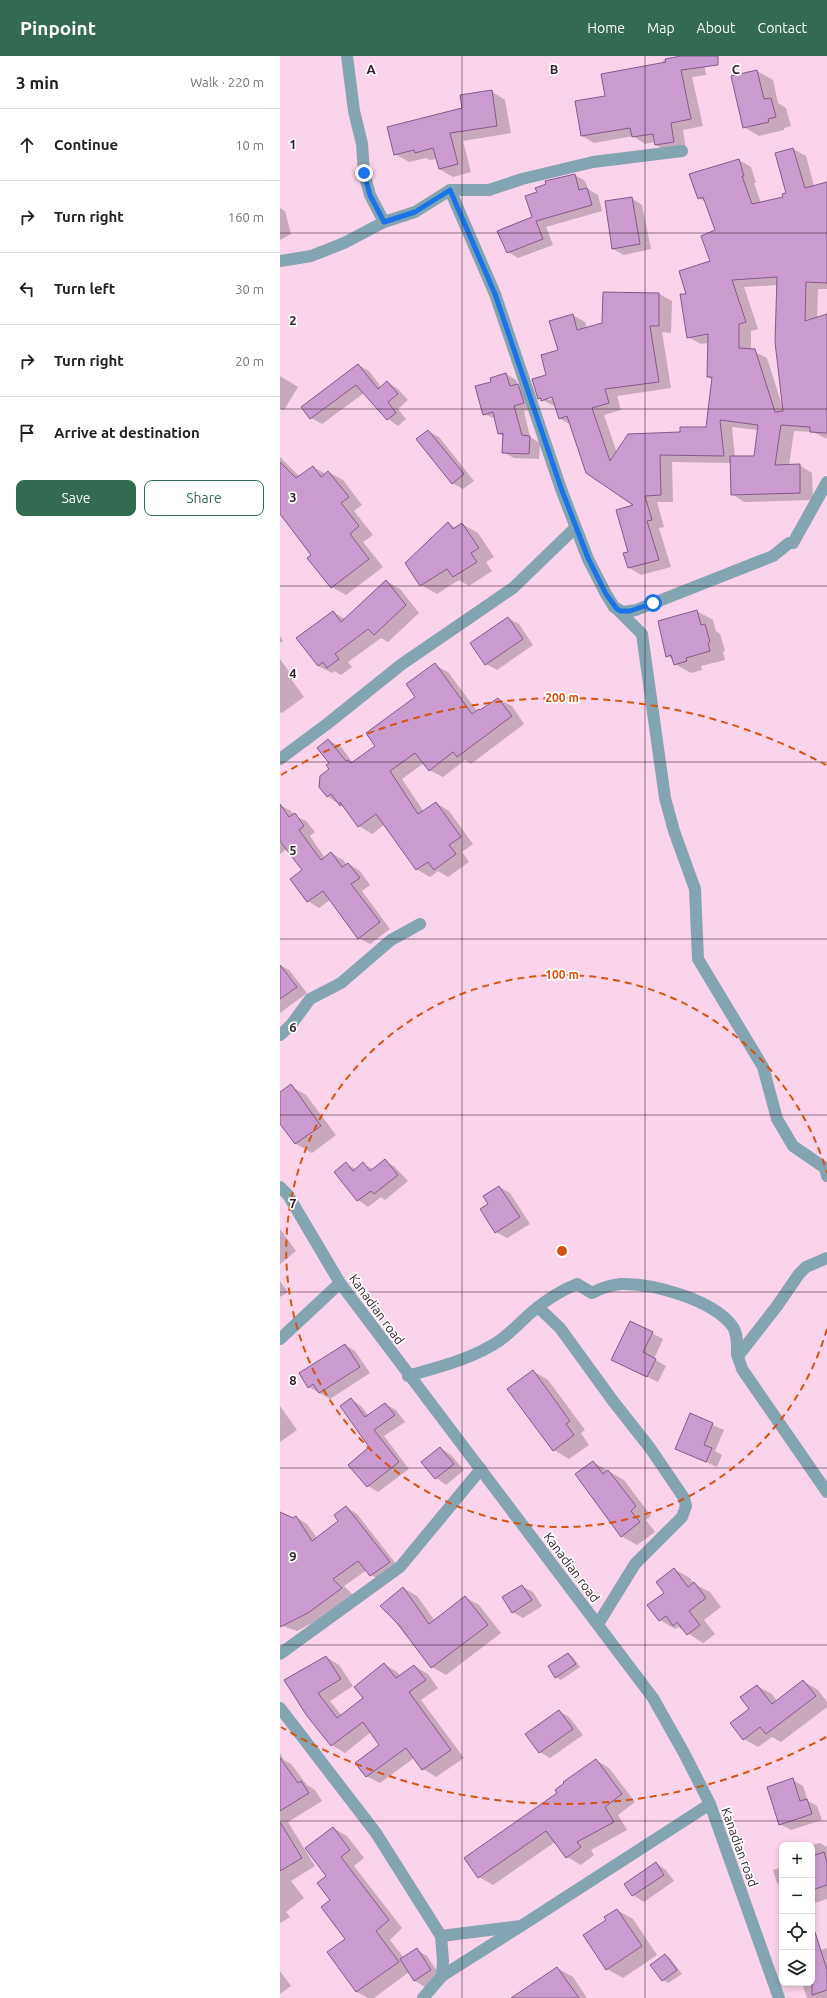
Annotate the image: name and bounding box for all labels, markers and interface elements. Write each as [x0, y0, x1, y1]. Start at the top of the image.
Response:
text: Pinpoint [20, 17, 96, 39]
text: Home [587, 20, 625, 36]
text: Map [647, 20, 675, 36]
text: About [697, 20, 736, 36]
text: Contact [758, 20, 807, 36]
text: A [366, 62, 376, 76]
text: B [550, 62, 559, 76]
text: C [732, 62, 741, 76]
text: 3 min [16, 73, 59, 92]
text: Walk · 220 m [190, 75, 264, 89]
icon: ahead [16, 134, 38, 156]
text: Continue [54, 136, 118, 153]
text: 1 [289, 137, 297, 151]
text: 10 m [235, 138, 264, 152]
route end [355, 164, 373, 182]
icon: right [16, 206, 38, 228]
text: Turn right [54, 208, 124, 225]
text: 160 m [228, 210, 264, 224]
icon: left [16, 278, 38, 300]
text: Turn left [54, 280, 115, 297]
text: 30 m [235, 282, 264, 296]
text: 2 [289, 313, 297, 327]
icon: right [16, 350, 38, 372]
text: Turn right [54, 352, 124, 369]
text: 20 m [235, 354, 264, 368]
icon: arrive [16, 422, 38, 444]
text: Arrive at destination [54, 424, 200, 441]
button: Save [16, 480, 136, 516]
button: Share [144, 480, 264, 516]
text: 3 [289, 490, 297, 504]
route start [644, 594, 662, 612]
text: 4 [289, 666, 297, 680]
text: 200 m [545, 691, 579, 704]
text: 5 [289, 843, 297, 857]
text: 100 m [545, 968, 579, 981]
text: 6 [289, 1020, 297, 1034]
text: 7 [289, 1196, 297, 1210]
centre of rings [555, 1244, 569, 1258]
street label: Kanadian road [347, 1271, 407, 1347]
text: 8 [289, 1373, 297, 1387]
street label: Kanadian road [541, 1530, 603, 1604]
text: 9 [289, 1549, 297, 1563]
street label: Kanadian road [719, 1805, 761, 1889]
map controls [779, 1842, 815, 1986]
button: + [779, 1842, 815, 1878]
button: − [779, 1878, 815, 1914]
button: locate [779, 1914, 815, 1950]
button: layers [779, 1950, 815, 1986]

